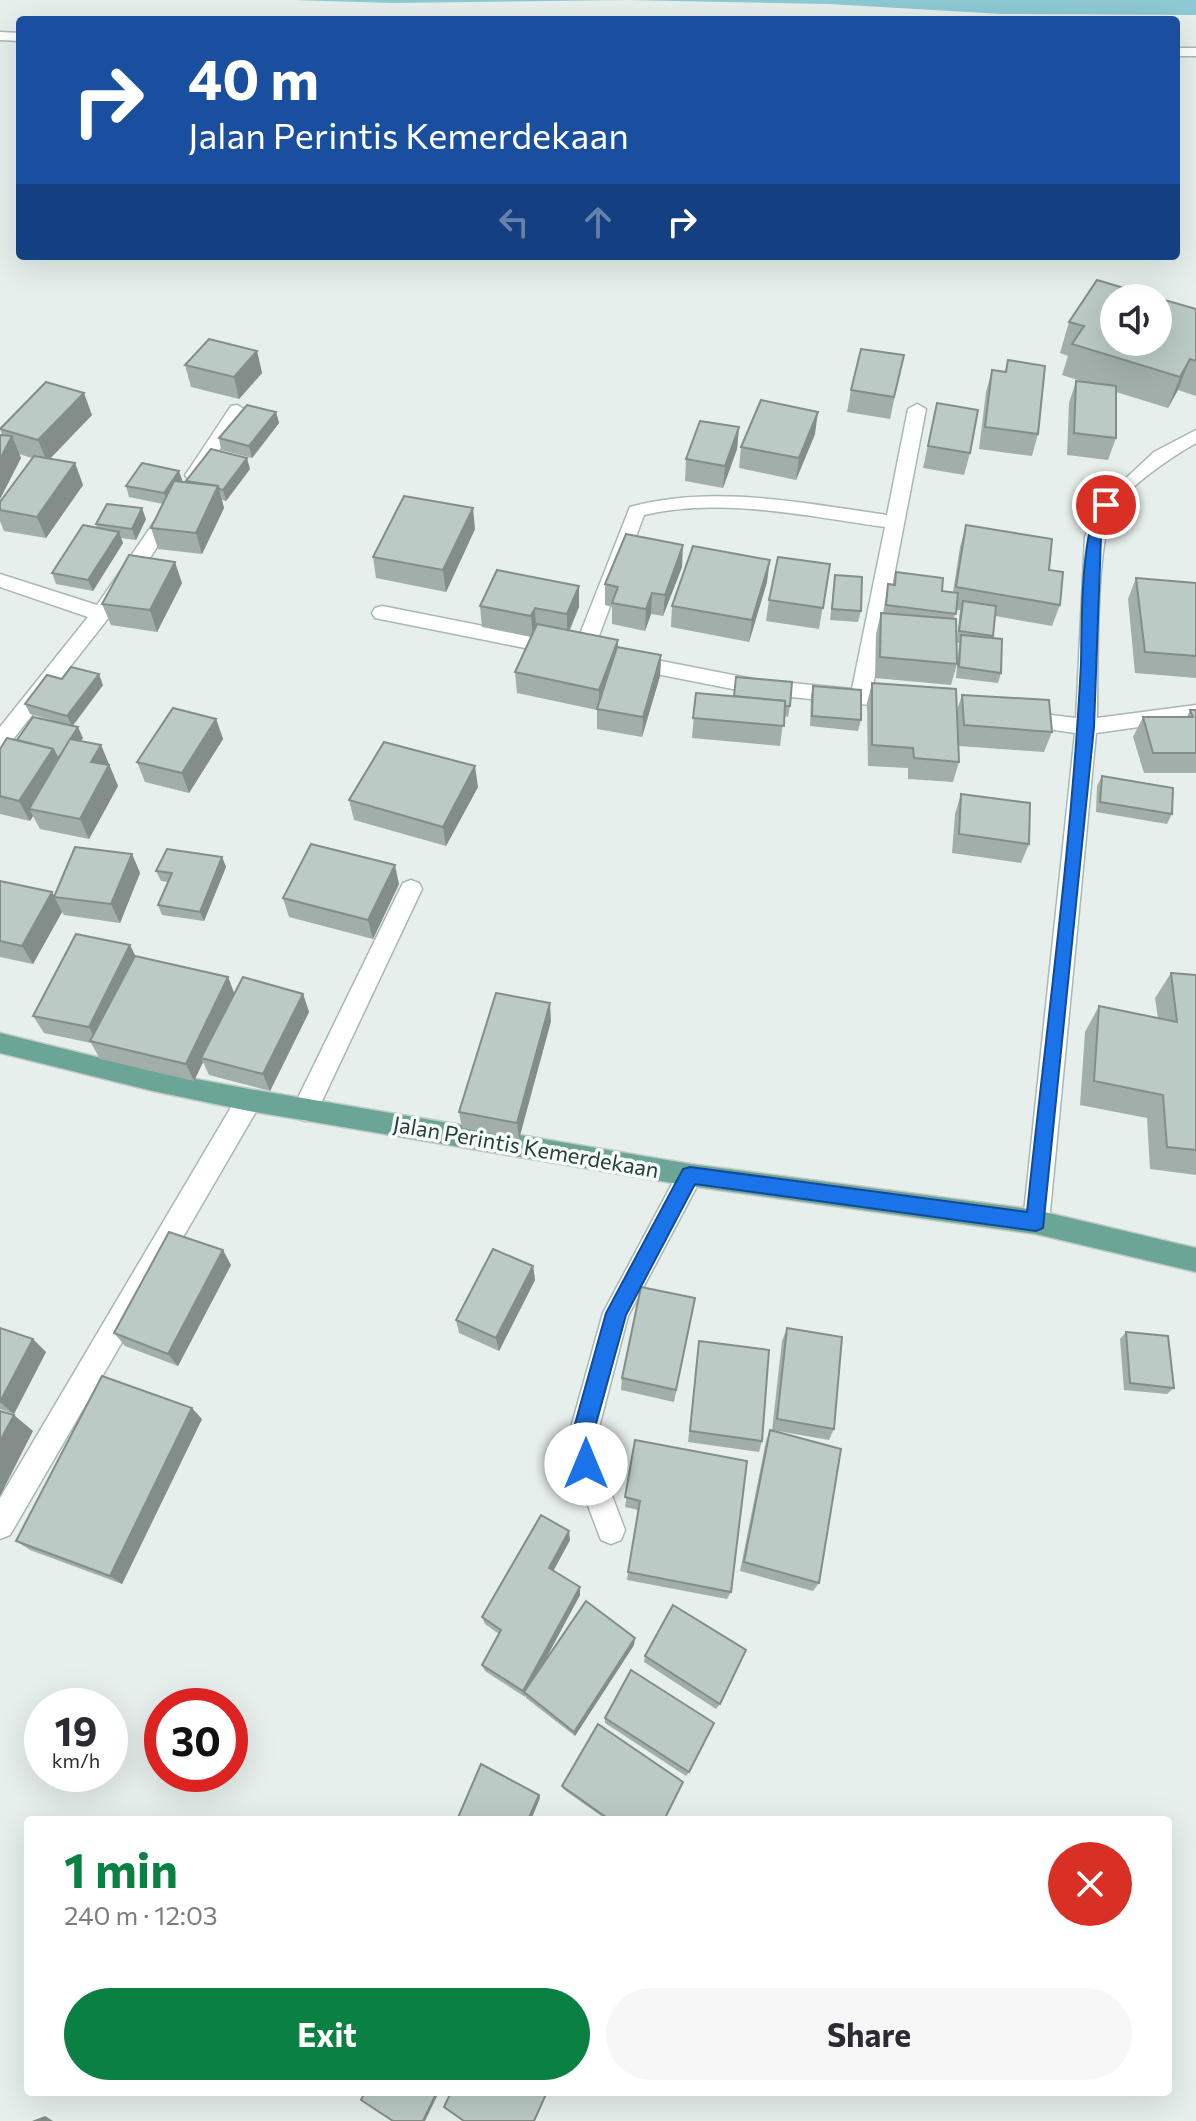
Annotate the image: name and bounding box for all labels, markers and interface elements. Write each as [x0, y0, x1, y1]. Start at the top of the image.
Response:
text: 40 m [188, 43, 319, 112]
icon: right [56, 48, 160, 152]
text: Jalan Perintis Kemerdekaan [188, 112, 629, 156]
icon: left [492, 200, 536, 244]
icon: ahead [576, 200, 620, 244]
icon: right [660, 200, 704, 244]
map controls [1100, 284, 1172, 356]
button: sound [1100, 284, 1172, 356]
pin [1072, 471, 1140, 539]
icon: arrive [1084, 483, 1128, 527]
street label: Jalan Perintis Kemerdekaan [391, 1110, 661, 1183]
position arrow [544, 1422, 628, 1506]
speed limit sign: 30 [144, 1688, 248, 1792]
text: 19 [55, 1705, 97, 1754]
text: km/h [52, 1748, 100, 1772]
text: 1 min [64, 1839, 178, 1898]
button: close [1048, 1842, 1132, 1926]
text: 240 m · 12:03 [64, 1899, 218, 1930]
button: Exit [64, 1988, 590, 2080]
button: Share [606, 1988, 1132, 2080]

